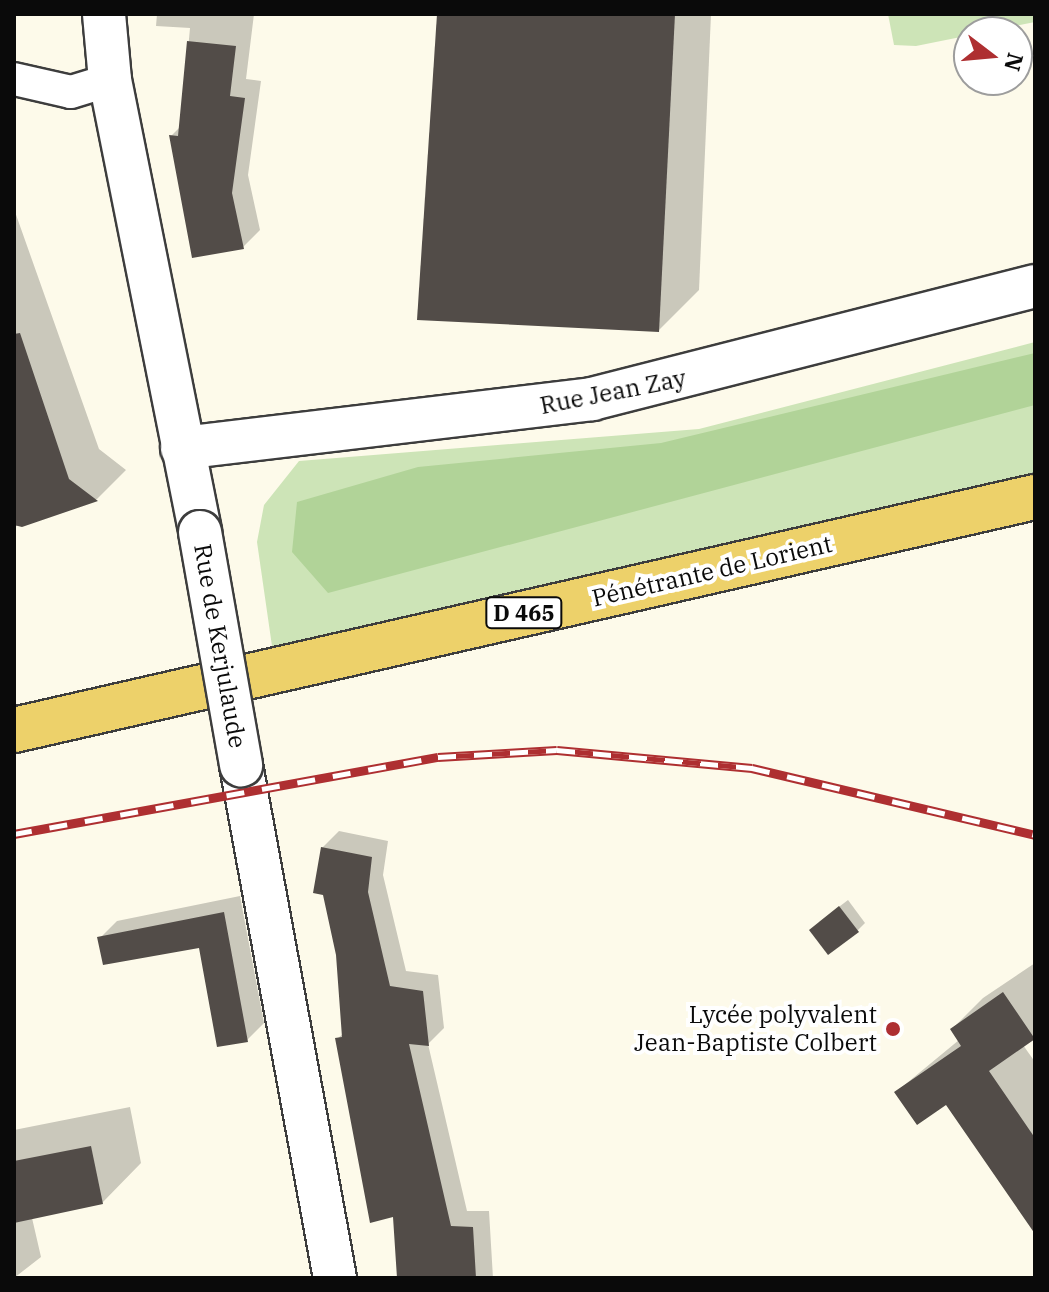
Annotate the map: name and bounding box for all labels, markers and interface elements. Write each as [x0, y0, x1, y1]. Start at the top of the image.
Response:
north arrow [953, 16, 1033, 96]
text: N [998, 50, 1031, 75]
street label: Rue Jean Zay [538, 364, 688, 420]
street label: Pénétrante de Lorient [589, 529, 835, 613]
street label: Rue de Kerjulaude [188, 542, 252, 750]
road number: D 465 [484, 595, 564, 631]
place label: Lycée polyvalent Jean-Baptiste Colbert [634, 1001, 877, 1057]
marker: Lycée polyvalent Jean-Baptiste Colbert [884, 1020, 902, 1038]

